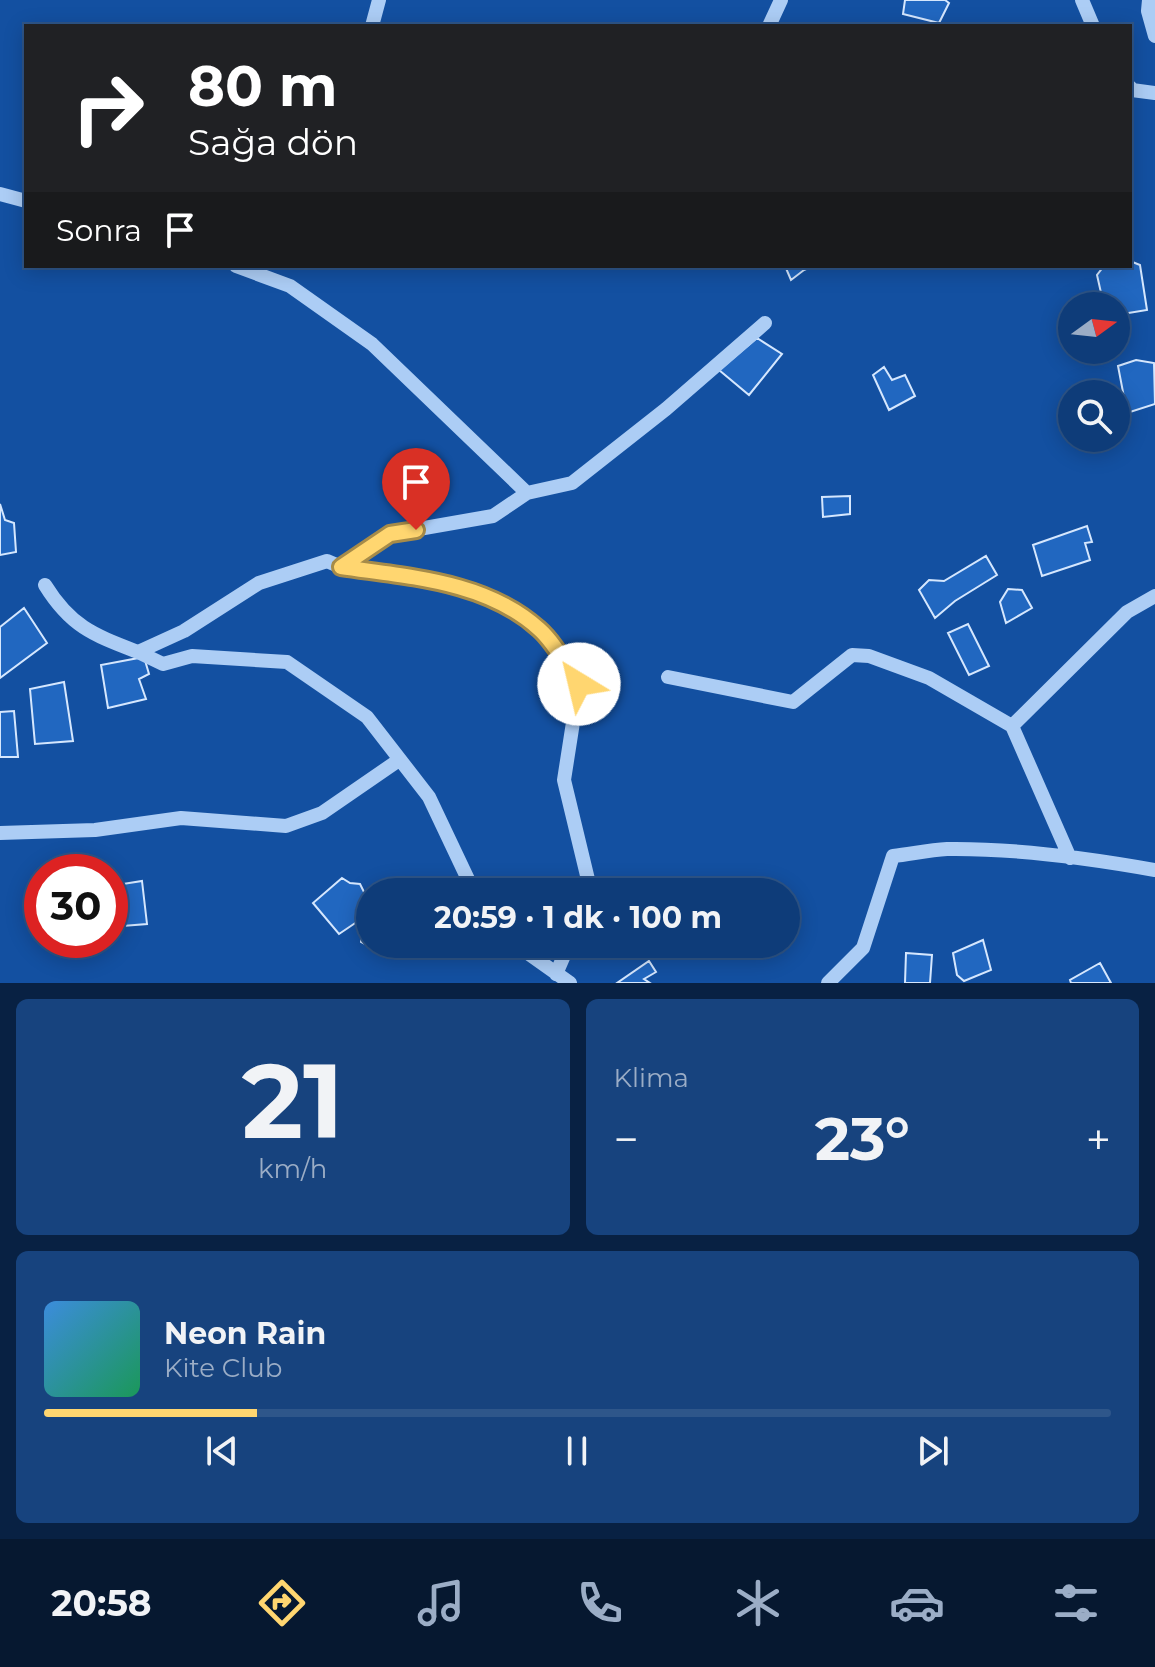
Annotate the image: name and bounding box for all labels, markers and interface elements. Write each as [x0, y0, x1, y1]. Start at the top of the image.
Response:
text: 80 m [188, 52, 338, 120]
icon: right [56, 56, 160, 160]
text: Sağa dön [188, 120, 358, 164]
icon: arrive [158, 208, 202, 252]
text: Sonra [56, 212, 142, 249]
north arrow [1058, 292, 1130, 364]
map controls [1058, 292, 1130, 452]
button: search [1058, 380, 1130, 452]
pin [382, 448, 450, 530]
icon: arrive [394, 460, 438, 504]
position arrow [537, 642, 621, 726]
speed limit sign: 30 [24, 854, 128, 958]
text: 20:59 · 1 dk · 100 m [434, 899, 722, 936]
text: 21 [242, 1037, 344, 1164]
text: Klima [614, 1062, 689, 1094]
text: 23° [815, 1102, 910, 1175]
text: − [614, 1112, 639, 1166]
text: + [1086, 1112, 1111, 1166]
text: km/h [258, 1153, 327, 1185]
text: Neon Rain [164, 1315, 326, 1352]
text: Kite Club [164, 1352, 282, 1384]
icon: previous [200, 1429, 244, 1473]
icon: pause [555, 1429, 599, 1473]
icon: next [911, 1429, 955, 1473]
icon: directions [254, 1575, 310, 1631]
icon: music [413, 1575, 469, 1631]
icon: phone [572, 1575, 628, 1631]
icon: climate [730, 1575, 786, 1631]
icon: car [889, 1575, 945, 1631]
icon: filters [1048, 1575, 1104, 1631]
text: 20:58 [51, 1581, 152, 1625]

